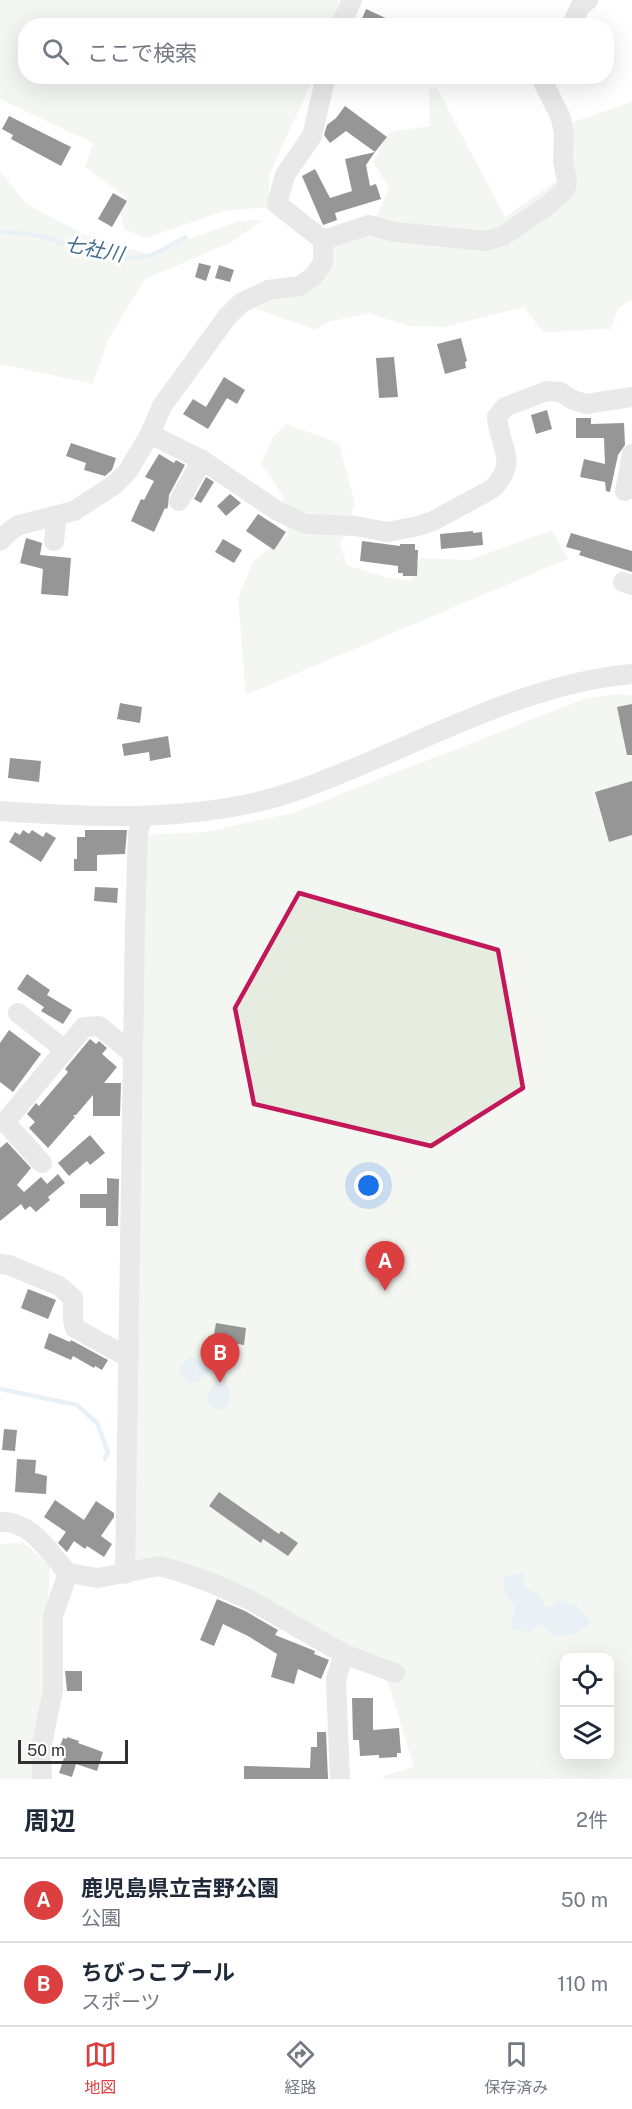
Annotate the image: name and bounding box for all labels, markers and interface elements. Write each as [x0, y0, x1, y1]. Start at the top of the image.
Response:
search box [18, 18, 614, 84]
icon: search [39, 35, 72, 68]
text: ここで検索 [87, 40, 197, 66]
water label: 七社川 [62, 231, 128, 267]
your location [354, 1171, 383, 1200]
pin: A [366, 1242, 404, 1291]
pin: B [200, 1334, 240, 1383]
map controls [560, 1653, 614, 1761]
button: locate [560, 1653, 614, 1707]
button: layers [560, 1707, 614, 1761]
scale bar [18, 1737, 128, 1764]
text: 50 m [27, 1741, 65, 1760]
text: 周辺 [24, 1805, 76, 1836]
text: 2件 [576, 1808, 608, 1832]
text: 鹿児島県立吉野公園 [81, 1875, 279, 1901]
text: A [36, 1888, 51, 1912]
text: 50 m [561, 1888, 608, 1912]
text: 公園 [81, 1906, 121, 1930]
text: ちびっこプール [81, 1959, 235, 1985]
text: B [37, 1972, 50, 1996]
text: 110 m [557, 1972, 608, 1996]
text: スポーツ [81, 1990, 161, 2014]
tab: 地図 [84, 2038, 117, 2098]
tab: 経路 [284, 2038, 317, 2098]
tab: 保存済み [484, 2038, 548, 2098]

